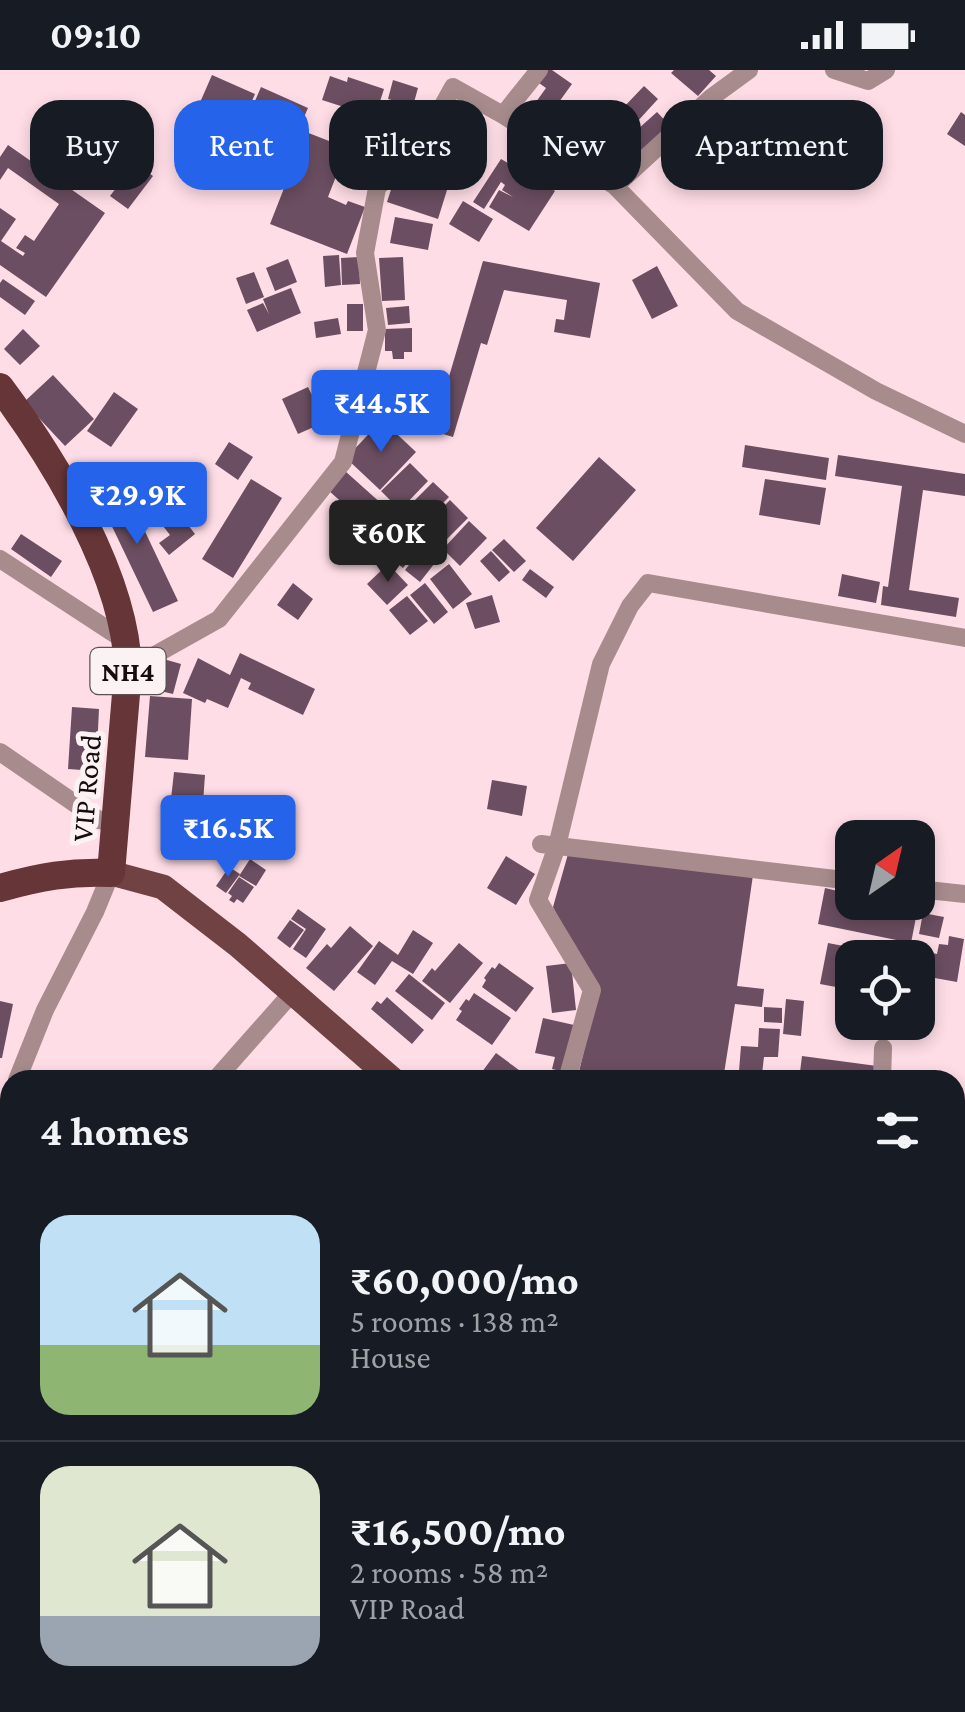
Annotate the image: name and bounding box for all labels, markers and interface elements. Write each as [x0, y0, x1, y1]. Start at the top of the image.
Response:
text: 09:10 [50, 14, 142, 56]
chip: Buy [30, 100, 154, 190]
chip: Rent [174, 100, 309, 190]
chip: Filters [329, 100, 487, 190]
chip: New [507, 100, 641, 190]
chip: Apartment [661, 100, 883, 190]
pin: ₹44.5K [300, 370, 462, 455]
text: ₹44.5K [333, 384, 429, 420]
pin: ₹29.9K [56, 462, 218, 547]
text: ₹29.9K [89, 476, 185, 512]
pin: ₹60K [329, 500, 447, 585]
text: ₹60K [351, 514, 425, 550]
road number: NH4 [90, 648, 166, 694]
street label: VIP Road [65, 733, 107, 843]
pin: ₹16.5K [147, 795, 309, 880]
text: ₹16.5K [183, 809, 273, 845]
north arrow [835, 820, 935, 920]
map controls [835, 820, 935, 1040]
button: locate [835, 940, 935, 1040]
icon: filters [870, 1103, 925, 1158]
text: 4 homes [40, 1107, 189, 1154]
icon: home [120, 1255, 240, 1375]
text: ₹60,000/mo [350, 1256, 579, 1303]
text: 5 rooms · 138 m² [350, 1303, 559, 1339]
text: House [350, 1339, 430, 1375]
icon: home [120, 1506, 240, 1626]
text: ₹16,500/mo [350, 1507, 566, 1554]
text: 2 rooms · 58 m² [350, 1554, 548, 1590]
text: VIP Road [350, 1590, 465, 1626]

